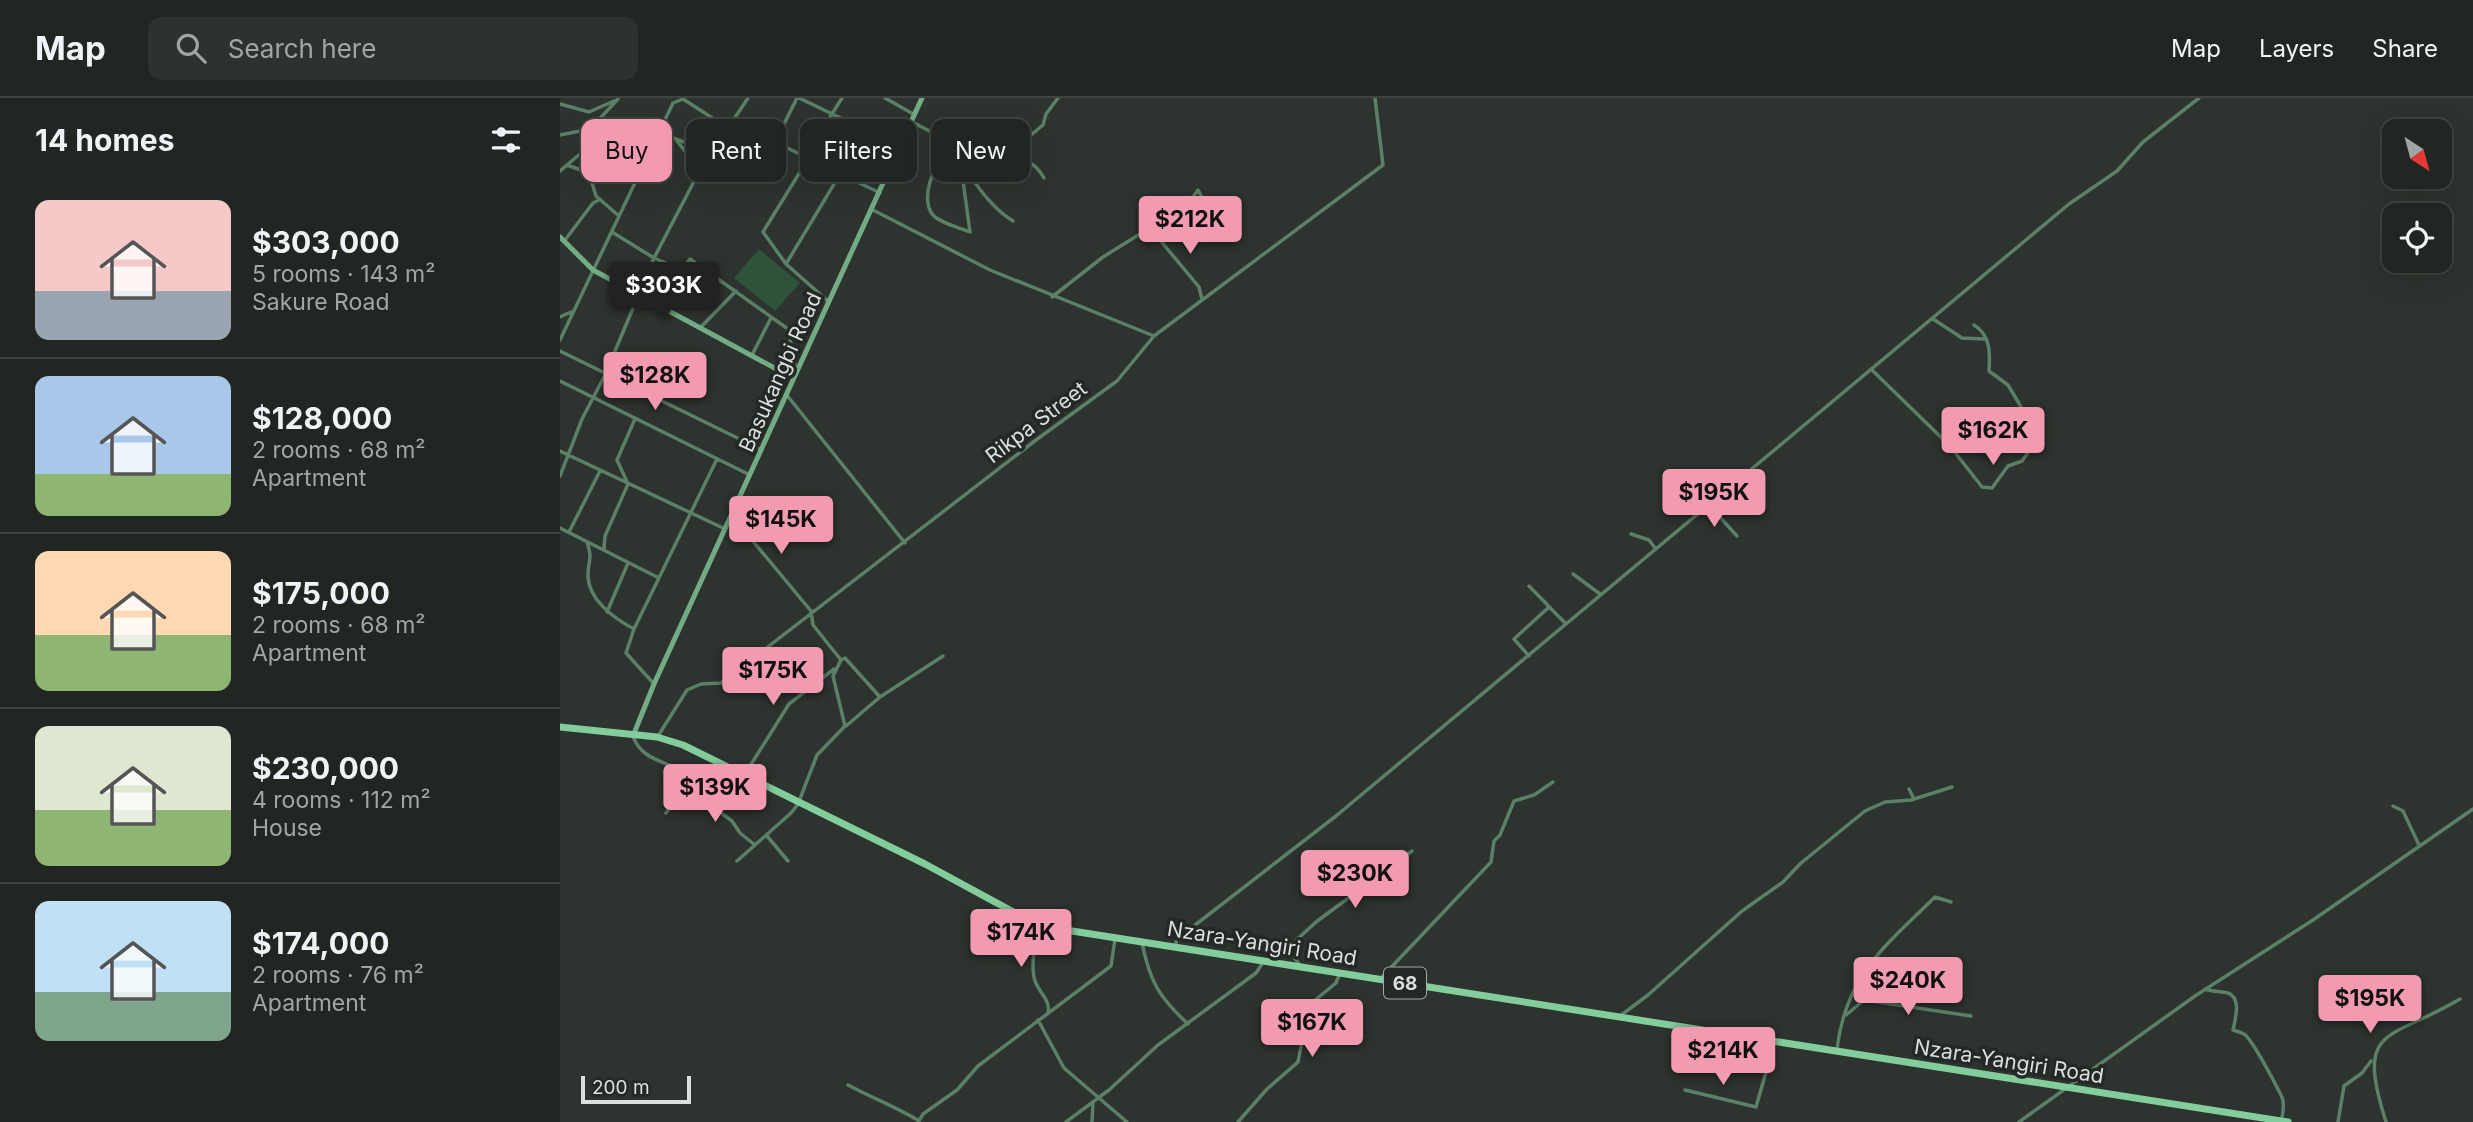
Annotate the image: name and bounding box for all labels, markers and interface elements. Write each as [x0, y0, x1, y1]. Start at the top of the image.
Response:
search box [148, 17, 638, 80]
text: Map [35, 28, 106, 68]
icon: search [172, 29, 210, 67]
text: Search here [228, 33, 376, 64]
text: Map [2171, 34, 2221, 63]
text: Layers [2259, 34, 2334, 63]
text: Share [2372, 34, 2438, 63]
chip: Buy [581, 119, 672, 182]
chip: Rent [686, 119, 786, 182]
chip: Filters [800, 119, 917, 182]
chip: New [931, 119, 1030, 182]
north arrow [2382, 119, 2452, 189]
map controls [2382, 119, 2452, 273]
icon: filters [487, 121, 525, 159]
text: 14 homes [35, 122, 174, 158]
pin: $212K [1141, 197, 1239, 256]
button: locate [2382, 203, 2452, 273]
text: $212K [1155, 205, 1225, 233]
text: $303,000 [252, 224, 400, 260]
icon: home [91, 228, 175, 312]
text: 5 rooms · 143 m² [252, 260, 435, 288]
pin: $303K [615, 262, 713, 322]
text: $303K [626, 271, 702, 299]
text: Sakure Road [252, 288, 390, 316]
street label: Basukangbi Road [734, 288, 826, 456]
pin: $128K [606, 352, 704, 412]
text: $128K [620, 361, 690, 389]
street label: Rikpa Street [980, 376, 1092, 468]
text: $128,000 [252, 400, 392, 436]
icon: home [91, 404, 175, 488]
pin: $162K [1944, 408, 2042, 467]
text: $162K [1958, 416, 2028, 444]
text: 2 rooms · 68 m² [252, 436, 425, 464]
text: Apartment [252, 464, 366, 492]
pin: $195K [1665, 470, 1763, 529]
text: $195K [1678, 478, 1750, 506]
pin: $145K [732, 496, 830, 556]
text: $145K [745, 505, 817, 533]
text: $175,000 [252, 575, 390, 611]
icon: home [91, 579, 175, 663]
text: 2 rooms · 68 m² [252, 611, 425, 639]
text: Apartment [252, 639, 366, 667]
pin: $175K [724, 648, 822, 707]
text: $175K [738, 656, 808, 684]
text: $230,000 [252, 750, 399, 786]
icon: home [91, 754, 175, 838]
pin: $139K [666, 764, 764, 824]
text: $139K [679, 773, 751, 801]
text: 4 rooms · 112 m² [252, 786, 431, 814]
text: House [252, 814, 322, 842]
pin: $230K [1306, 850, 1404, 910]
text: $230K [1317, 859, 1393, 887]
pin: $174K [972, 910, 1070, 969]
street label: Nzara-Yangiri Road [1165, 916, 1359, 970]
text: $174K [986, 918, 1056, 946]
text: $174,000 [252, 925, 389, 961]
icon: home [91, 929, 175, 1013]
pin: $240K [1859, 958, 1957, 1017]
text: 2 rooms · 76 m² [252, 961, 424, 989]
text: $240K [1870, 966, 1946, 994]
road number: 68 [1384, 968, 1426, 998]
pin: $195K [2321, 976, 2419, 1035]
text: $195K [2334, 984, 2406, 1012]
text: Apartment [252, 989, 366, 1017]
pin: $167K [1263, 1000, 1361, 1059]
text: $167K [1277, 1008, 1347, 1036]
pin: $214K [1674, 1028, 1772, 1087]
street label: Nzara-Yangiri Road [1912, 1034, 2106, 1088]
text: $214K [1687, 1036, 1759, 1064]
scale bar [581, 1073, 691, 1105]
text: 200 m [592, 1076, 650, 1099]

